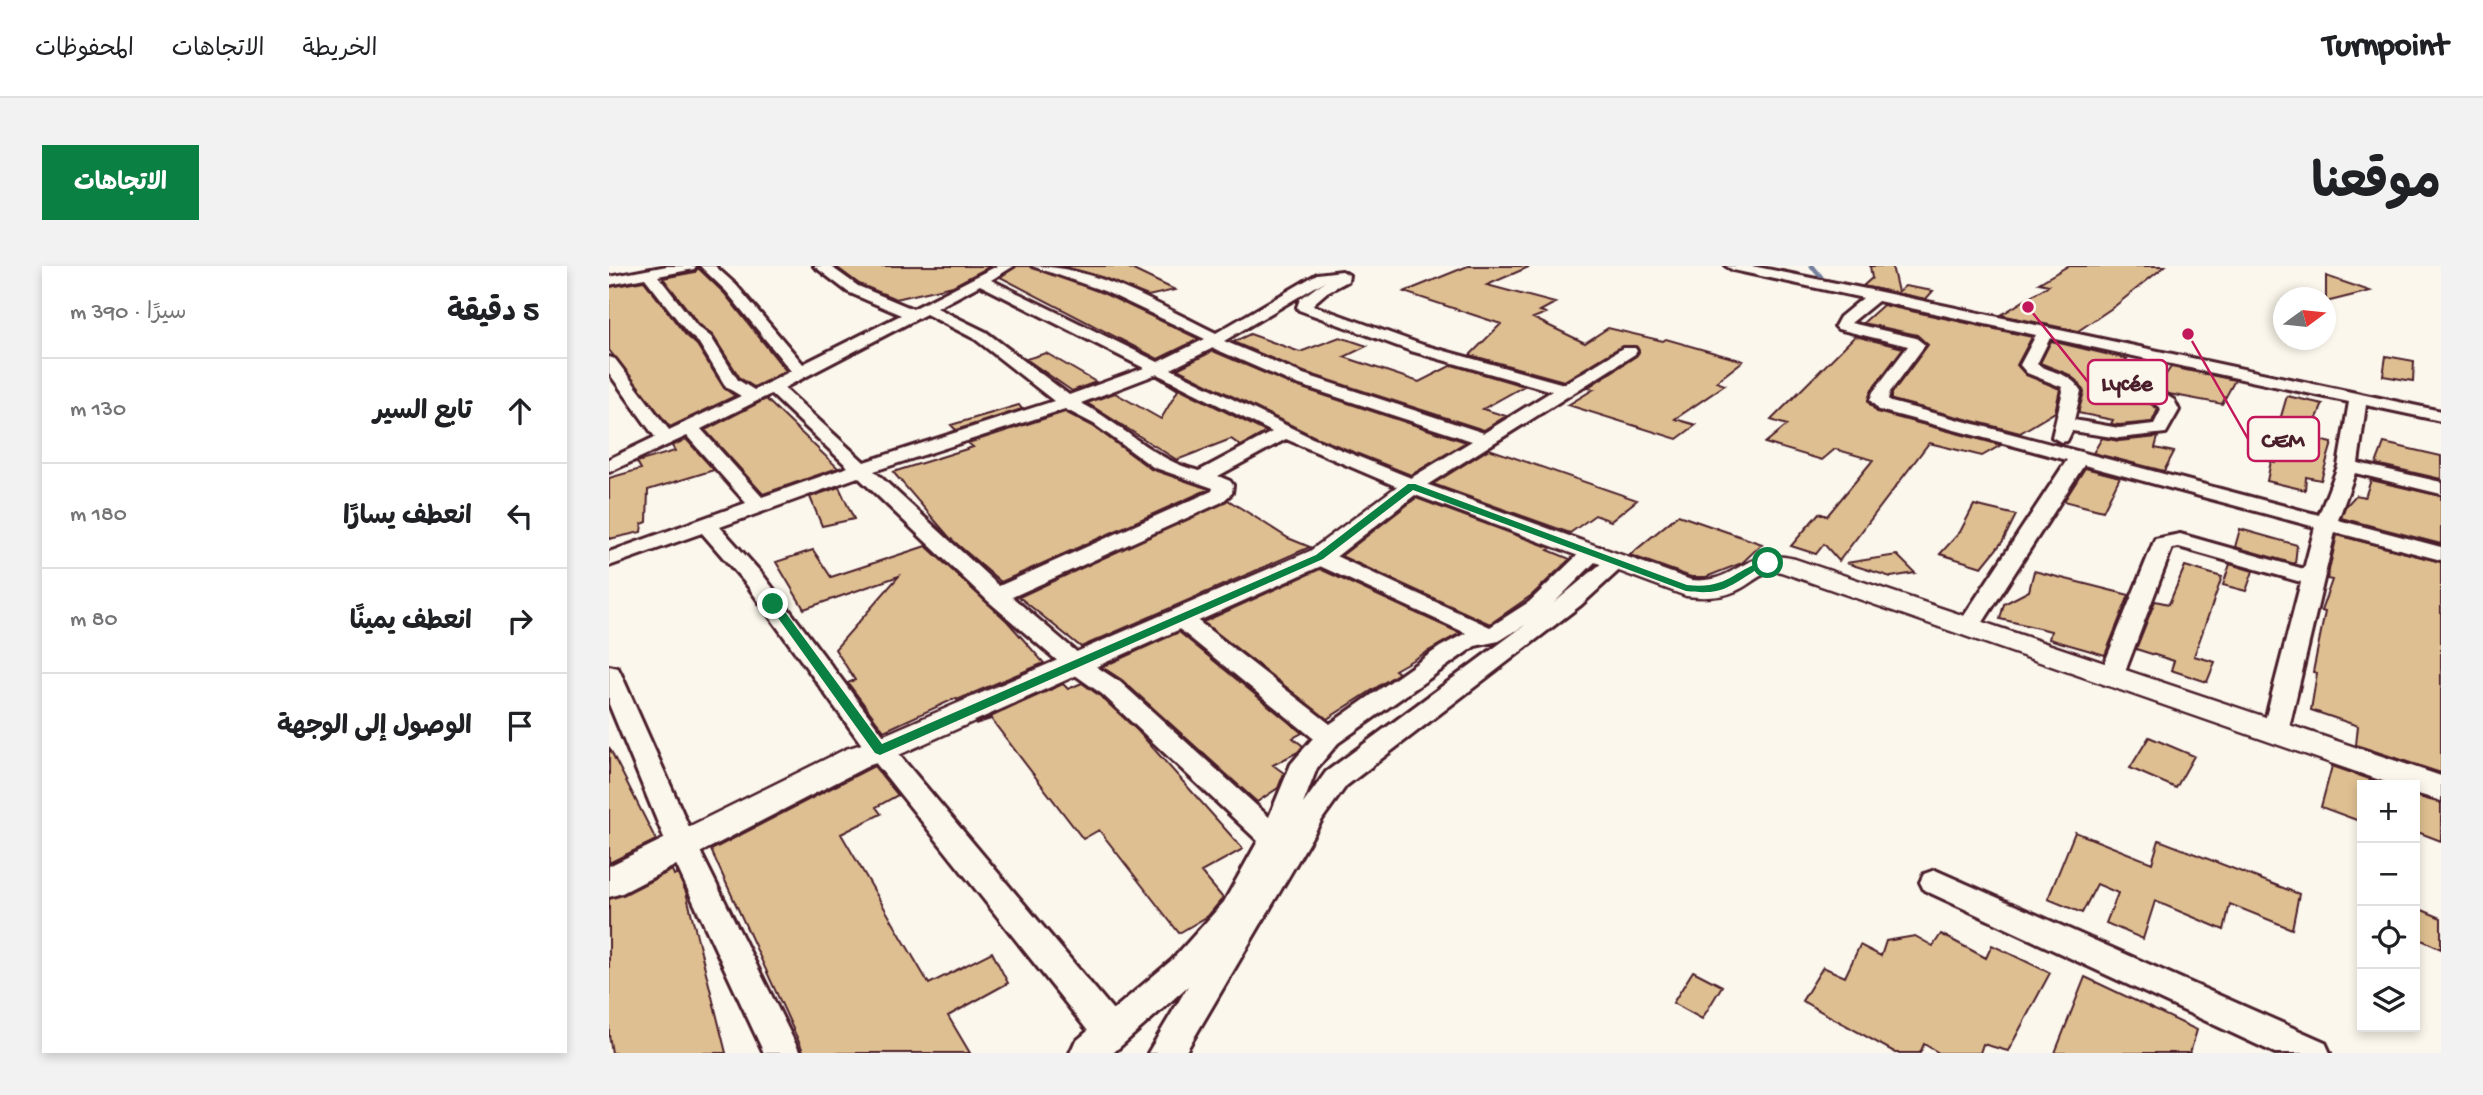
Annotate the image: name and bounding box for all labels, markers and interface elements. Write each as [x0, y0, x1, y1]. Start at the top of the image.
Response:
text: Turnpoint [2323, 29, 2448, 67]
text: المحفوظات [35, 36, 134, 65]
text: الاتجاهات [172, 36, 265, 65]
text: الخريطة [303, 36, 377, 65]
button: الاتجاهات [42, 145, 199, 220]
text: موقعنا [2311, 158, 2441, 216]
north arrow [2273, 287, 2336, 350]
text: 5 دقيقة [447, 297, 539, 332]
text: سيرًا · 390 m [70, 300, 186, 327]
callout: Lycée [2088, 360, 2167, 404]
text: Lycée [2101, 372, 2154, 399]
icon: ahead [501, 392, 539, 430]
text: 130 m [70, 397, 126, 424]
text: تابع السير [373, 398, 472, 429]
callout: CEM [2248, 417, 2319, 461]
text: CEM [2262, 429, 2305, 456]
icon: left [501, 497, 539, 535]
text: 180 m [70, 502, 127, 529]
text: انعطف يسارًا [343, 503, 472, 534]
route start [1752, 547, 1783, 578]
route end [757, 588, 788, 619]
icon: right [501, 602, 539, 640]
text: 80 m [70, 607, 117, 634]
text: انعطف يمينًا [350, 608, 472, 639]
icon: arrive [501, 707, 539, 745]
text: الوصول إلى الوجهة [277, 713, 472, 744]
map controls [2357, 780, 2420, 1032]
button: + [2357, 780, 2420, 843]
button: − [2357, 843, 2420, 906]
button: locate [2357, 906, 2420, 969]
button: layers [2357, 969, 2420, 1032]

